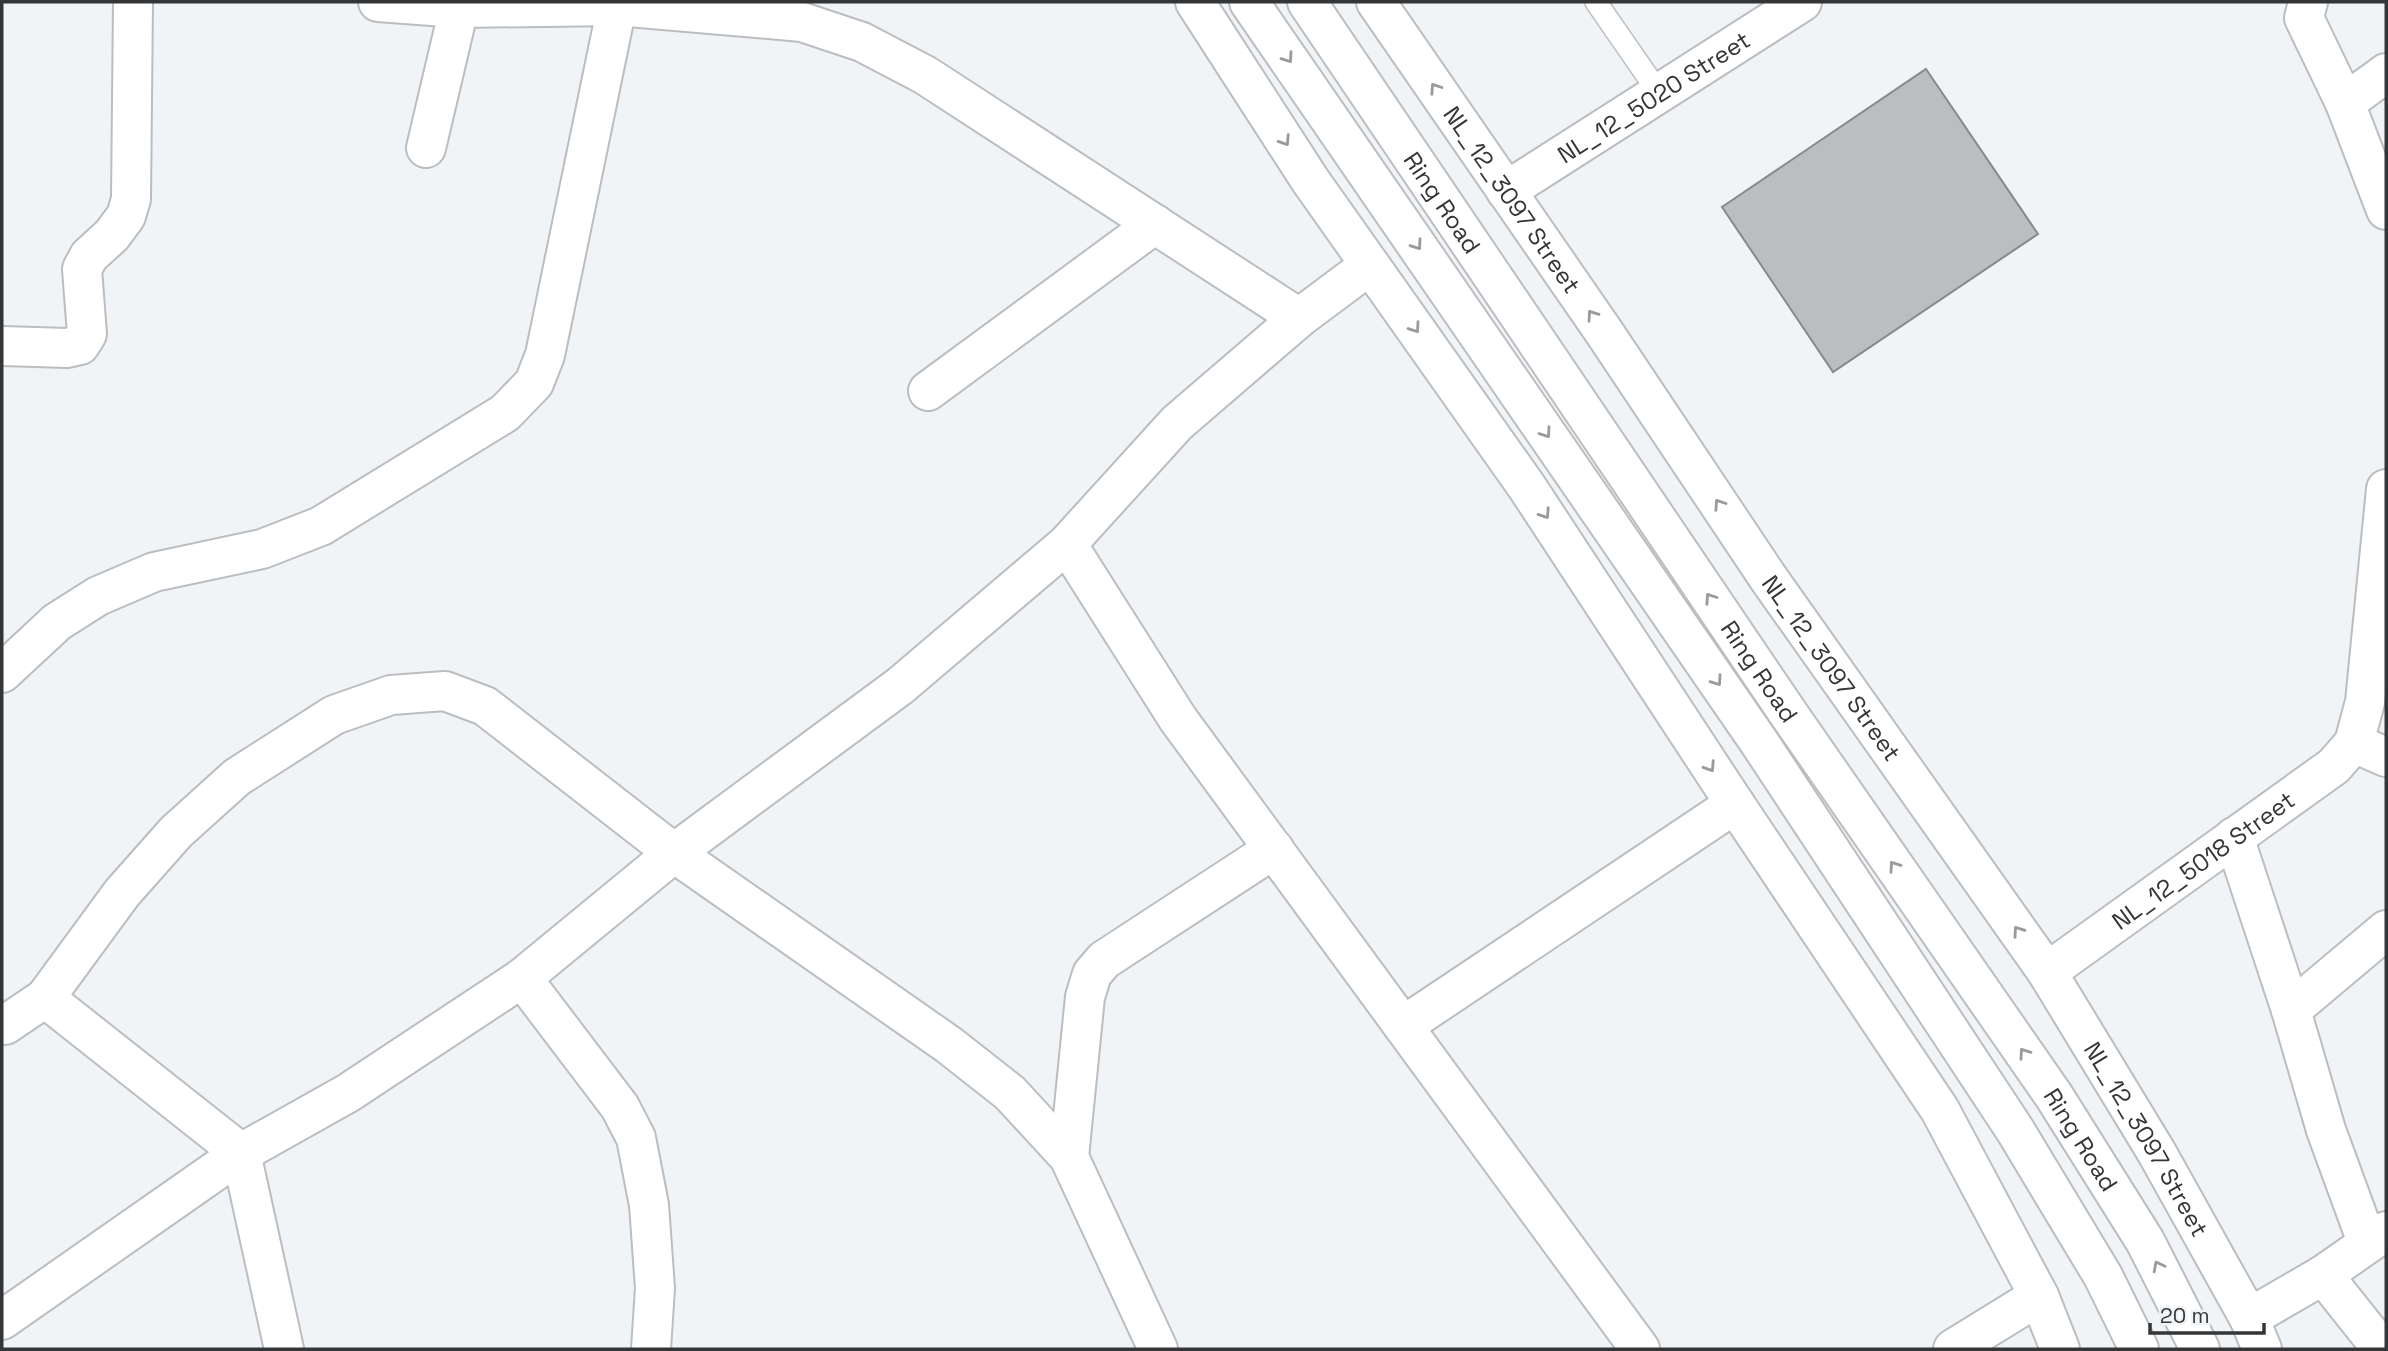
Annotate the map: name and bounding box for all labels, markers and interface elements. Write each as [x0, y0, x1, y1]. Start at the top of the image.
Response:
street label: NL_12_5020 Street [1551, 24, 1756, 170]
one-way arrow [1280, 50, 1292, 63]
one-way arrow [1430, 82, 1443, 95]
street label: NL_12_3097 Street [1437, 100, 1588, 299]
one-way arrow [1277, 134, 1290, 147]
street label: Ring Road [1397, 146, 1488, 259]
one-way arrow [1409, 237, 1421, 250]
one-way arrow [1588, 310, 1600, 323]
one-way arrow [1407, 320, 1419, 333]
one-way arrow [1538, 425, 1551, 438]
one-way arrow [1715, 499, 1727, 512]
one-way arrow [1537, 507, 1550, 520]
street label: NL_12_3097 Street [1756, 569, 1908, 767]
one-way arrow [1706, 593, 1718, 606]
street label: Ring Road [1714, 614, 1805, 728]
one-way arrow [1709, 673, 1722, 686]
one-way arrow [1702, 759, 1715, 772]
street label: NL_12_5018 Street [2106, 784, 2300, 936]
one-way arrow [1890, 861, 1902, 874]
one-way arrow [2014, 926, 2026, 939]
street label: NL_12_3097 Street [2077, 1036, 2216, 1242]
one-way arrow [2020, 1048, 2032, 1061]
street label: Ring Road [2037, 1082, 2125, 1197]
one-way arrow [2152, 1261, 2166, 1274]
scale bar [2150, 1292, 2264, 1336]
text: 20 m [2160, 1302, 2210, 1329]

